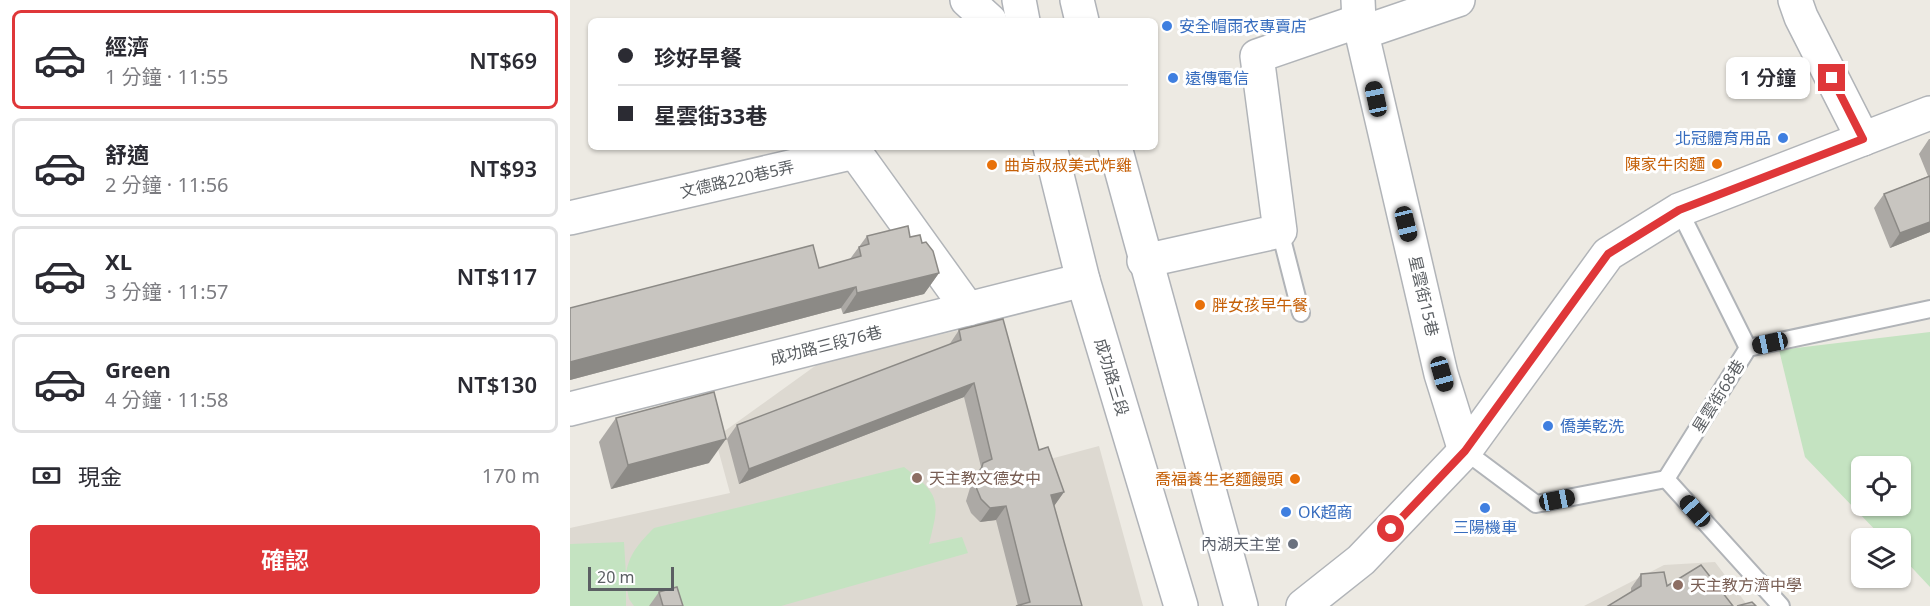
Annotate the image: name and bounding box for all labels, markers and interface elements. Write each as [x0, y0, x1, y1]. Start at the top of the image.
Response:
place label: 安全帽雨衣專賣店 [1179, 15, 1307, 37]
marker: 安全帽雨衣專賣店 [1160, 19, 1174, 33]
text: 經濟 [105, 31, 149, 61]
icon: car [33, 33, 87, 87]
text: 珍好早餐 [654, 42, 742, 72]
text: NT$69 [469, 45, 537, 75]
callout: 1 分鐘 [1727, 57, 1811, 99]
text: 1 分鐘 · 11:55 [105, 63, 229, 90]
text: 1 分鐘 [1740, 64, 1796, 91]
route end [1818, 64, 1845, 91]
place label: 遠傳電信 [1185, 67, 1249, 89]
marker: 遠傳電信 [1166, 71, 1180, 85]
car [1363, 80, 1389, 118]
text: 星雲街33巷 [654, 100, 767, 130]
place label: 北冠體育用品 [1675, 127, 1771, 149]
marker: 北冠體育用品 [1776, 131, 1790, 145]
text: 舒適 [105, 139, 149, 169]
icon: car [33, 141, 87, 195]
text: NT$93 [469, 153, 537, 183]
place label: 陳家牛肉麵 [1625, 153, 1705, 175]
place label: 曲肯叔叔美式炸雞 [1004, 154, 1132, 176]
street label: 文德路220巷5弄 [678, 155, 796, 203]
marker: 陳家牛肉麵 [1710, 157, 1724, 171]
marker: 曲肯叔叔美式炸雞 [985, 158, 999, 172]
text: 2 分鐘 · 11:56 [105, 171, 229, 198]
car [1393, 204, 1419, 244]
text: XL [105, 246, 132, 276]
icon: car [33, 249, 87, 303]
street label: 星雲街15巷 [1404, 253, 1444, 339]
text: NT$117 [457, 261, 537, 291]
text: 3 分鐘 · 11:57 [105, 278, 229, 305]
place label: 胖女孩早午餐 [1212, 294, 1308, 316]
marker: 胖女孩早午餐 [1193, 298, 1207, 312]
street label: 成功路三段76巷 [768, 320, 884, 370]
car [1751, 330, 1789, 356]
street label: 成功路三段 [1090, 336, 1134, 418]
text: Green [105, 354, 171, 384]
car [1428, 354, 1456, 394]
street label: 星雲街68巷 [1687, 355, 1749, 437]
icon: car [33, 357, 87, 411]
text: NT$130 [457, 369, 537, 399]
text: 4 分鐘 · 11:58 [105, 386, 229, 413]
place label: 僑美乾洗 [1560, 415, 1624, 437]
marker: 僑美乾洗 [1541, 419, 1555, 433]
map controls [1851, 456, 1911, 588]
button: locate [1851, 456, 1911, 516]
icon: cash [30, 459, 63, 492]
text: 現金 [78, 461, 122, 491]
text: 170 m [482, 462, 540, 489]
place label: 天主教文德女中 [929, 467, 1041, 489]
place label: 喬福養生老麵饅頭 [1155, 468, 1283, 490]
marker: 天主教文德女中 [910, 471, 924, 485]
marker: 喬福養生老麵饅頭 [1288, 472, 1302, 486]
car [1538, 488, 1576, 512]
car [1676, 492, 1714, 530]
place label: OK超商 [1298, 501, 1352, 523]
marker: 三陽機車 [1478, 501, 1492, 515]
marker: OK超商 [1279, 505, 1293, 519]
route start [1377, 515, 1404, 542]
place label: 三陽機車 [1453, 516, 1517, 538]
button: 確認 [30, 525, 540, 594]
button: layers [1851, 528, 1911, 588]
place label: 內湖天主堂 [1201, 533, 1281, 555]
marker: 內湖天主堂 [1286, 537, 1300, 551]
scale bar [588, 564, 674, 592]
text: 20 m [597, 566, 634, 588]
place label: 天主教方濟中學 [1690, 574, 1802, 596]
marker: 天主教方濟中學 [1671, 578, 1685, 592]

